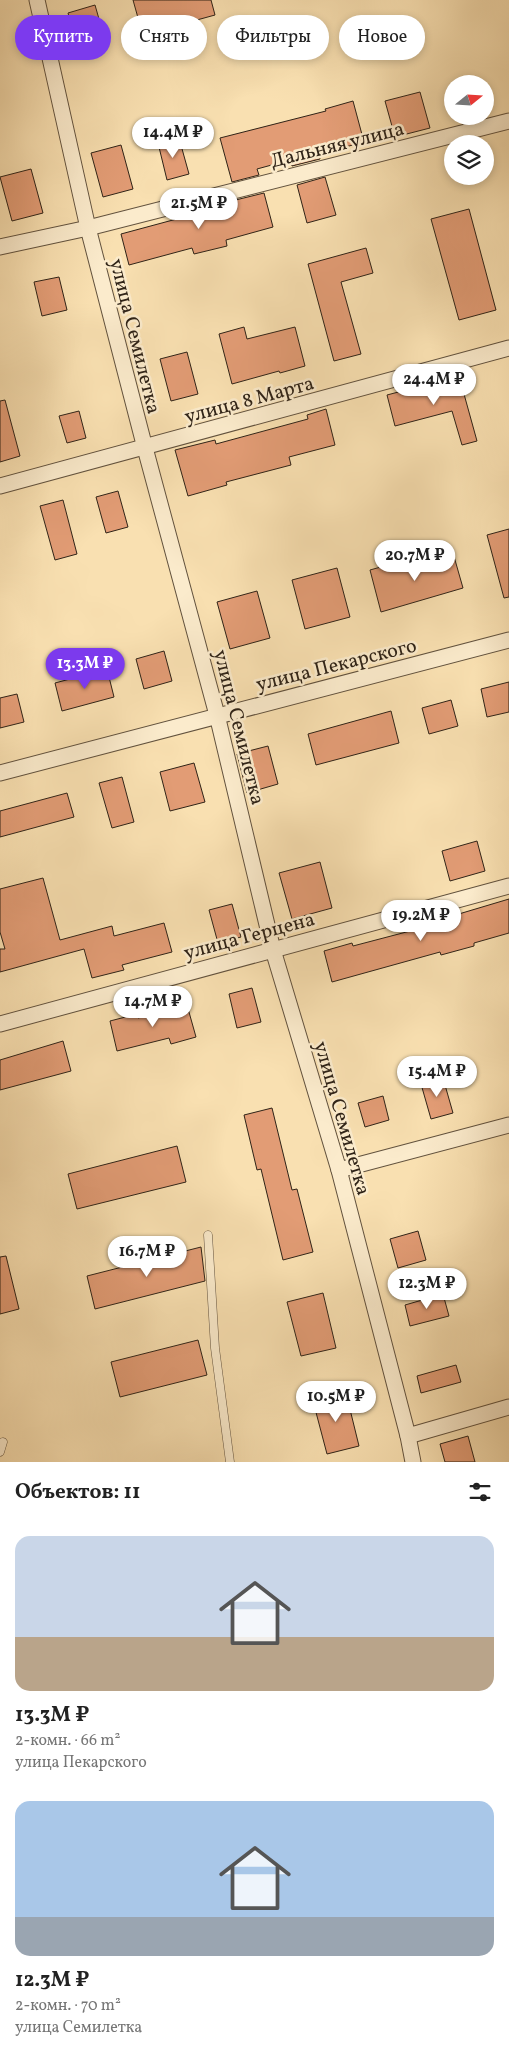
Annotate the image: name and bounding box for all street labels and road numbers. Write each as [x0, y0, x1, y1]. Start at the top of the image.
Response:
street label: Дальняя улица [268, 116, 407, 176]
street label: улица Семилетка [101, 256, 167, 417]
street label: улица 8 Марта [182, 370, 317, 432]
street label: улица Пекарского [253, 632, 420, 699]
street label: улица Семилетка [205, 647, 271, 808]
street label: улица Герцена [181, 906, 318, 968]
street label: улица Семилетка [306, 1038, 376, 1199]

